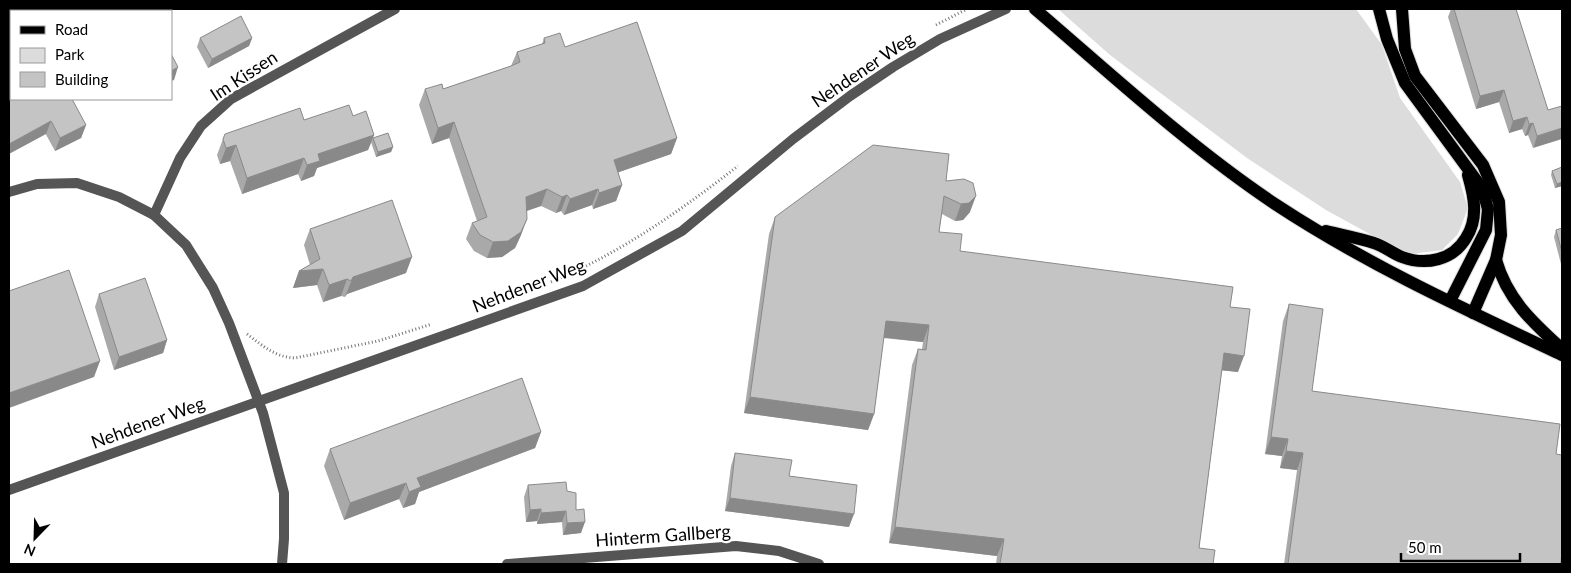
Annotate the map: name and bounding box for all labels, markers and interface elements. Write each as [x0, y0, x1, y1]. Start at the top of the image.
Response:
legend [10, 10, 172, 100]
text: Road [55, 20, 88, 38]
street label: Nehdener Weg [807, 27, 918, 112]
text: Park [55, 45, 85, 63]
street label: Im Kissen [206, 45, 281, 105]
text: Building [55, 70, 108, 88]
street label: Nehdener Weg [469, 253, 588, 317]
street label: Nehdener Weg [88, 391, 207, 453]
north arrow [10, 513, 60, 563]
street label: Hinterm Gallberg [595, 519, 731, 551]
scale bar [1401, 530, 1520, 562]
text: 50 m [1408, 538, 1442, 556]
text: N [21, 540, 38, 560]

